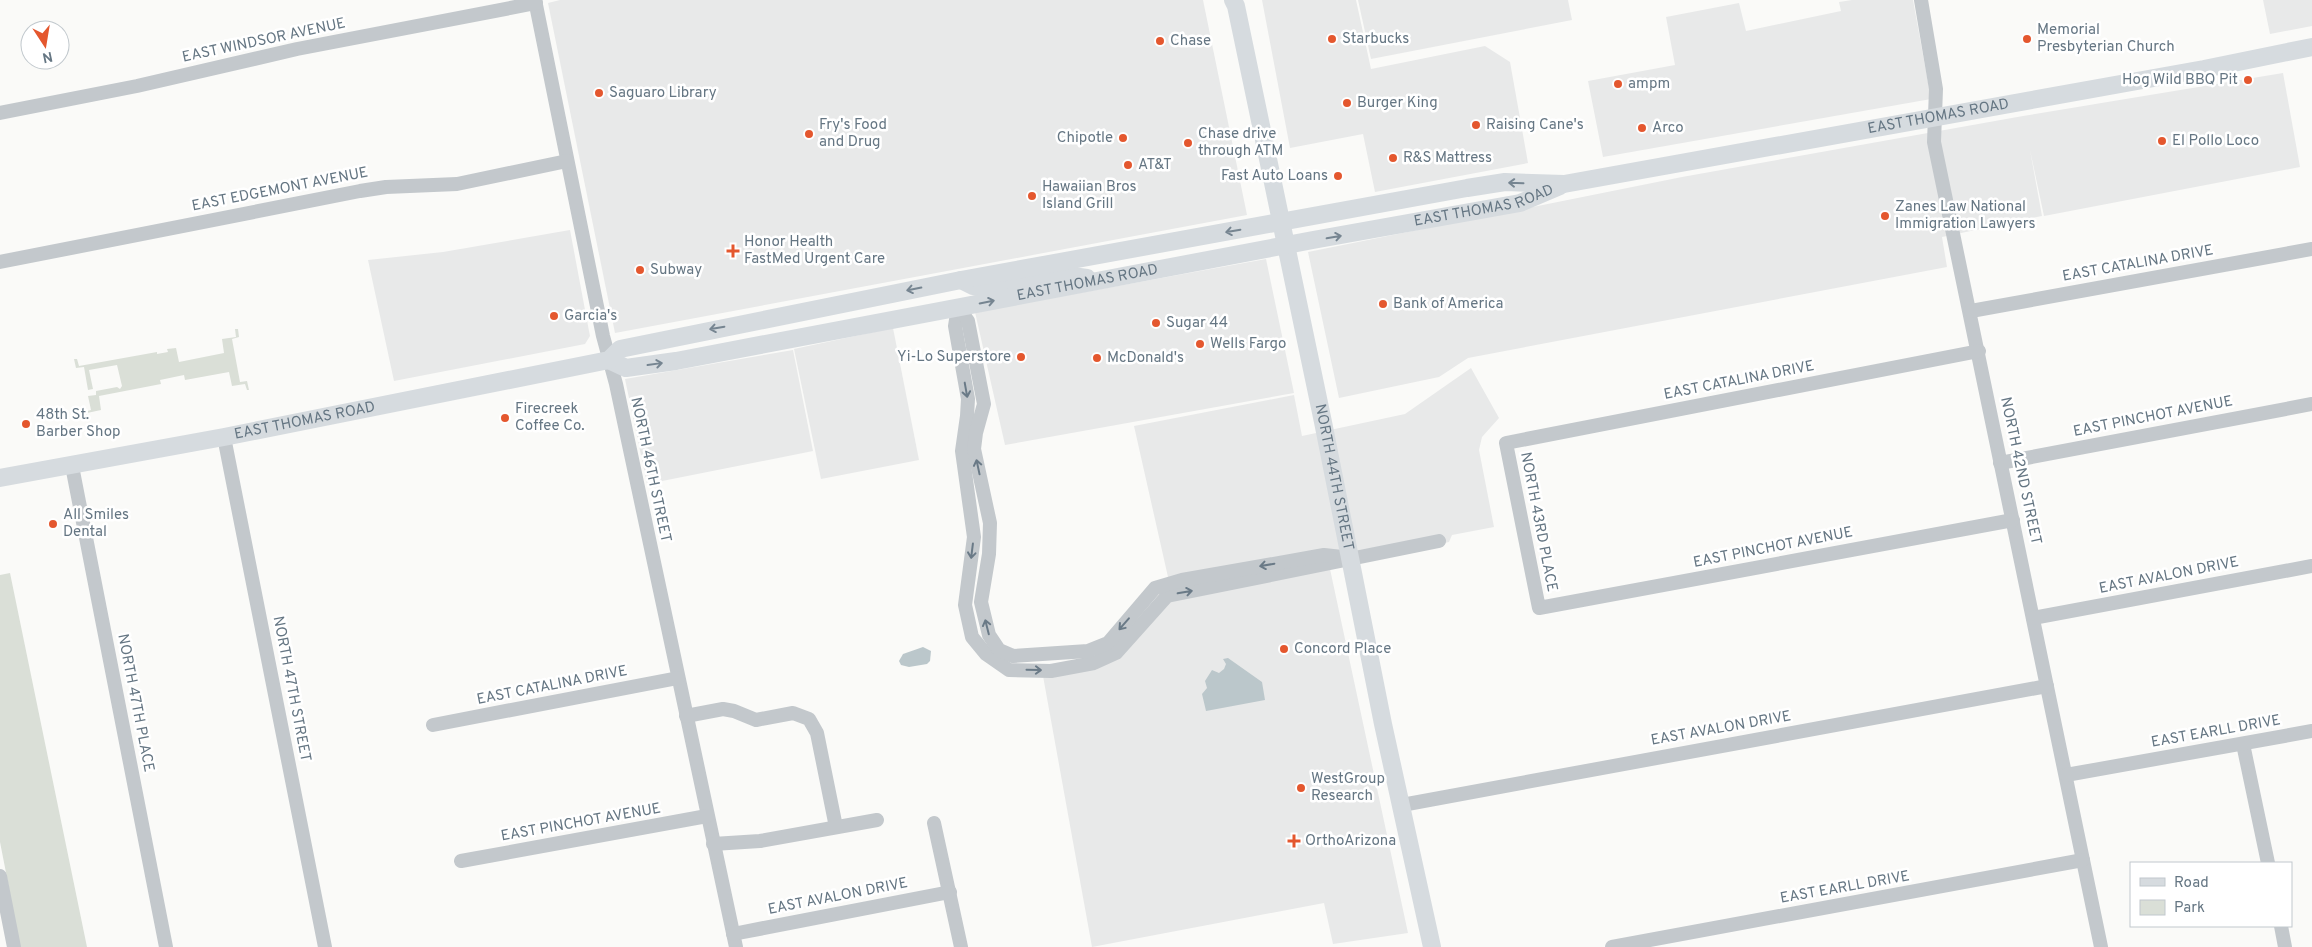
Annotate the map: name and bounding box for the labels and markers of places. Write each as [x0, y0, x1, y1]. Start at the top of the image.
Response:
place label: Memorial Presbyterian Church [2037, 21, 2175, 57]
place label: Starbucks [1342, 30, 1409, 49]
place label: Chase [1170, 32, 1211, 51]
marker: Starbucks [1326, 33, 1338, 45]
marker: Memorial Presbyterian Church [2021, 33, 2033, 45]
marker: Chase [1154, 35, 1166, 47]
place label: Hog Wild BBQ Pit [2122, 71, 2238, 90]
marker: Hog Wild BBQ Pit [2242, 74, 2254, 86]
place label: ampm [1628, 75, 1670, 94]
marker: ampm [1612, 78, 1624, 90]
place label: Saguaro Library [609, 84, 717, 103]
marker: Saguaro Library [593, 87, 605, 99]
place label: Burger King [1357, 94, 1438, 113]
marker: Burger King [1341, 97, 1353, 109]
place label: Fry's Food and Drug [819, 116, 887, 152]
place label: Raising Cane's [1486, 116, 1584, 135]
marker: Raising Cane's [1470, 119, 1482, 131]
place label: Arco [1652, 119, 1684, 138]
marker: Arco [1636, 122, 1648, 134]
place label: Chase drive through ATM [1198, 125, 1283, 161]
marker: Fry's Food and Drug [803, 128, 815, 140]
place label: Chipotle [1057, 129, 1113, 148]
marker: Chipotle [1117, 132, 1129, 144]
place label: El Pollo Loco [2172, 132, 2259, 151]
marker: El Pollo Loco [2156, 135, 2168, 147]
marker: Chase drive through ATM [1182, 137, 1194, 149]
place label: R&S Mattress [1403, 149, 1492, 168]
marker: R&S Mattress [1387, 152, 1399, 164]
place label: AT&T [1138, 156, 1172, 175]
marker: AT&T [1122, 159, 1134, 171]
place label: Fast Auto Loans [1221, 167, 1328, 186]
marker: Fast Auto Loans [1332, 170, 1344, 182]
place label: Hawaiian Bros Island Grill [1042, 178, 1137, 214]
marker: Hawaiian Bros Island Grill [1026, 190, 1038, 202]
place label: Zanes Law National Immigration Lawyers [1895, 198, 2036, 234]
marker: Zanes Law National Immigration Lawyers [1879, 210, 1891, 222]
place label: Honor Health FastMed Urgent Care [744, 233, 885, 269]
marker: Honor Health FastMed Urgent Care [726, 244, 740, 258]
place label: Subway [650, 261, 702, 280]
marker: Subway [634, 264, 646, 276]
place label: Bank of America [1393, 295, 1503, 314]
marker: Bank of America [1377, 298, 1389, 310]
place label: Garcia's [564, 307, 617, 326]
marker: Garcia's [548, 310, 560, 322]
place label: Sugar 44 [1166, 314, 1228, 333]
marker: Sugar 44 [1150, 317, 1162, 329]
place label: Wells Fargo [1210, 335, 1286, 354]
marker: Wells Fargo [1194, 338, 1206, 350]
place label: Yi-Lo Superstore [897, 348, 1011, 367]
place label: McDonald's [1107, 349, 1184, 368]
marker: Yi-Lo Superstore [1015, 351, 1027, 363]
marker: McDonald's [1091, 352, 1103, 364]
place label: Firecreek Coffee Co. [515, 400, 585, 436]
place label: 48th St. Barber Shop [36, 406, 121, 442]
marker: Firecreek Coffee Co. [499, 412, 511, 424]
marker: 48th St. Barber Shop [20, 418, 32, 430]
place label: All Smiles Dental [63, 506, 129, 542]
marker: All Smiles Dental [47, 518, 59, 530]
place label: Concord Place [1294, 640, 1391, 659]
marker: Concord Place [1278, 643, 1290, 655]
place label: WestGroup Research [1311, 770, 1385, 806]
marker: WestGroup Research [1295, 782, 1307, 794]
place label: OrthoArizona [1305, 832, 1396, 851]
marker: OrthoArizona [1287, 834, 1301, 848]

